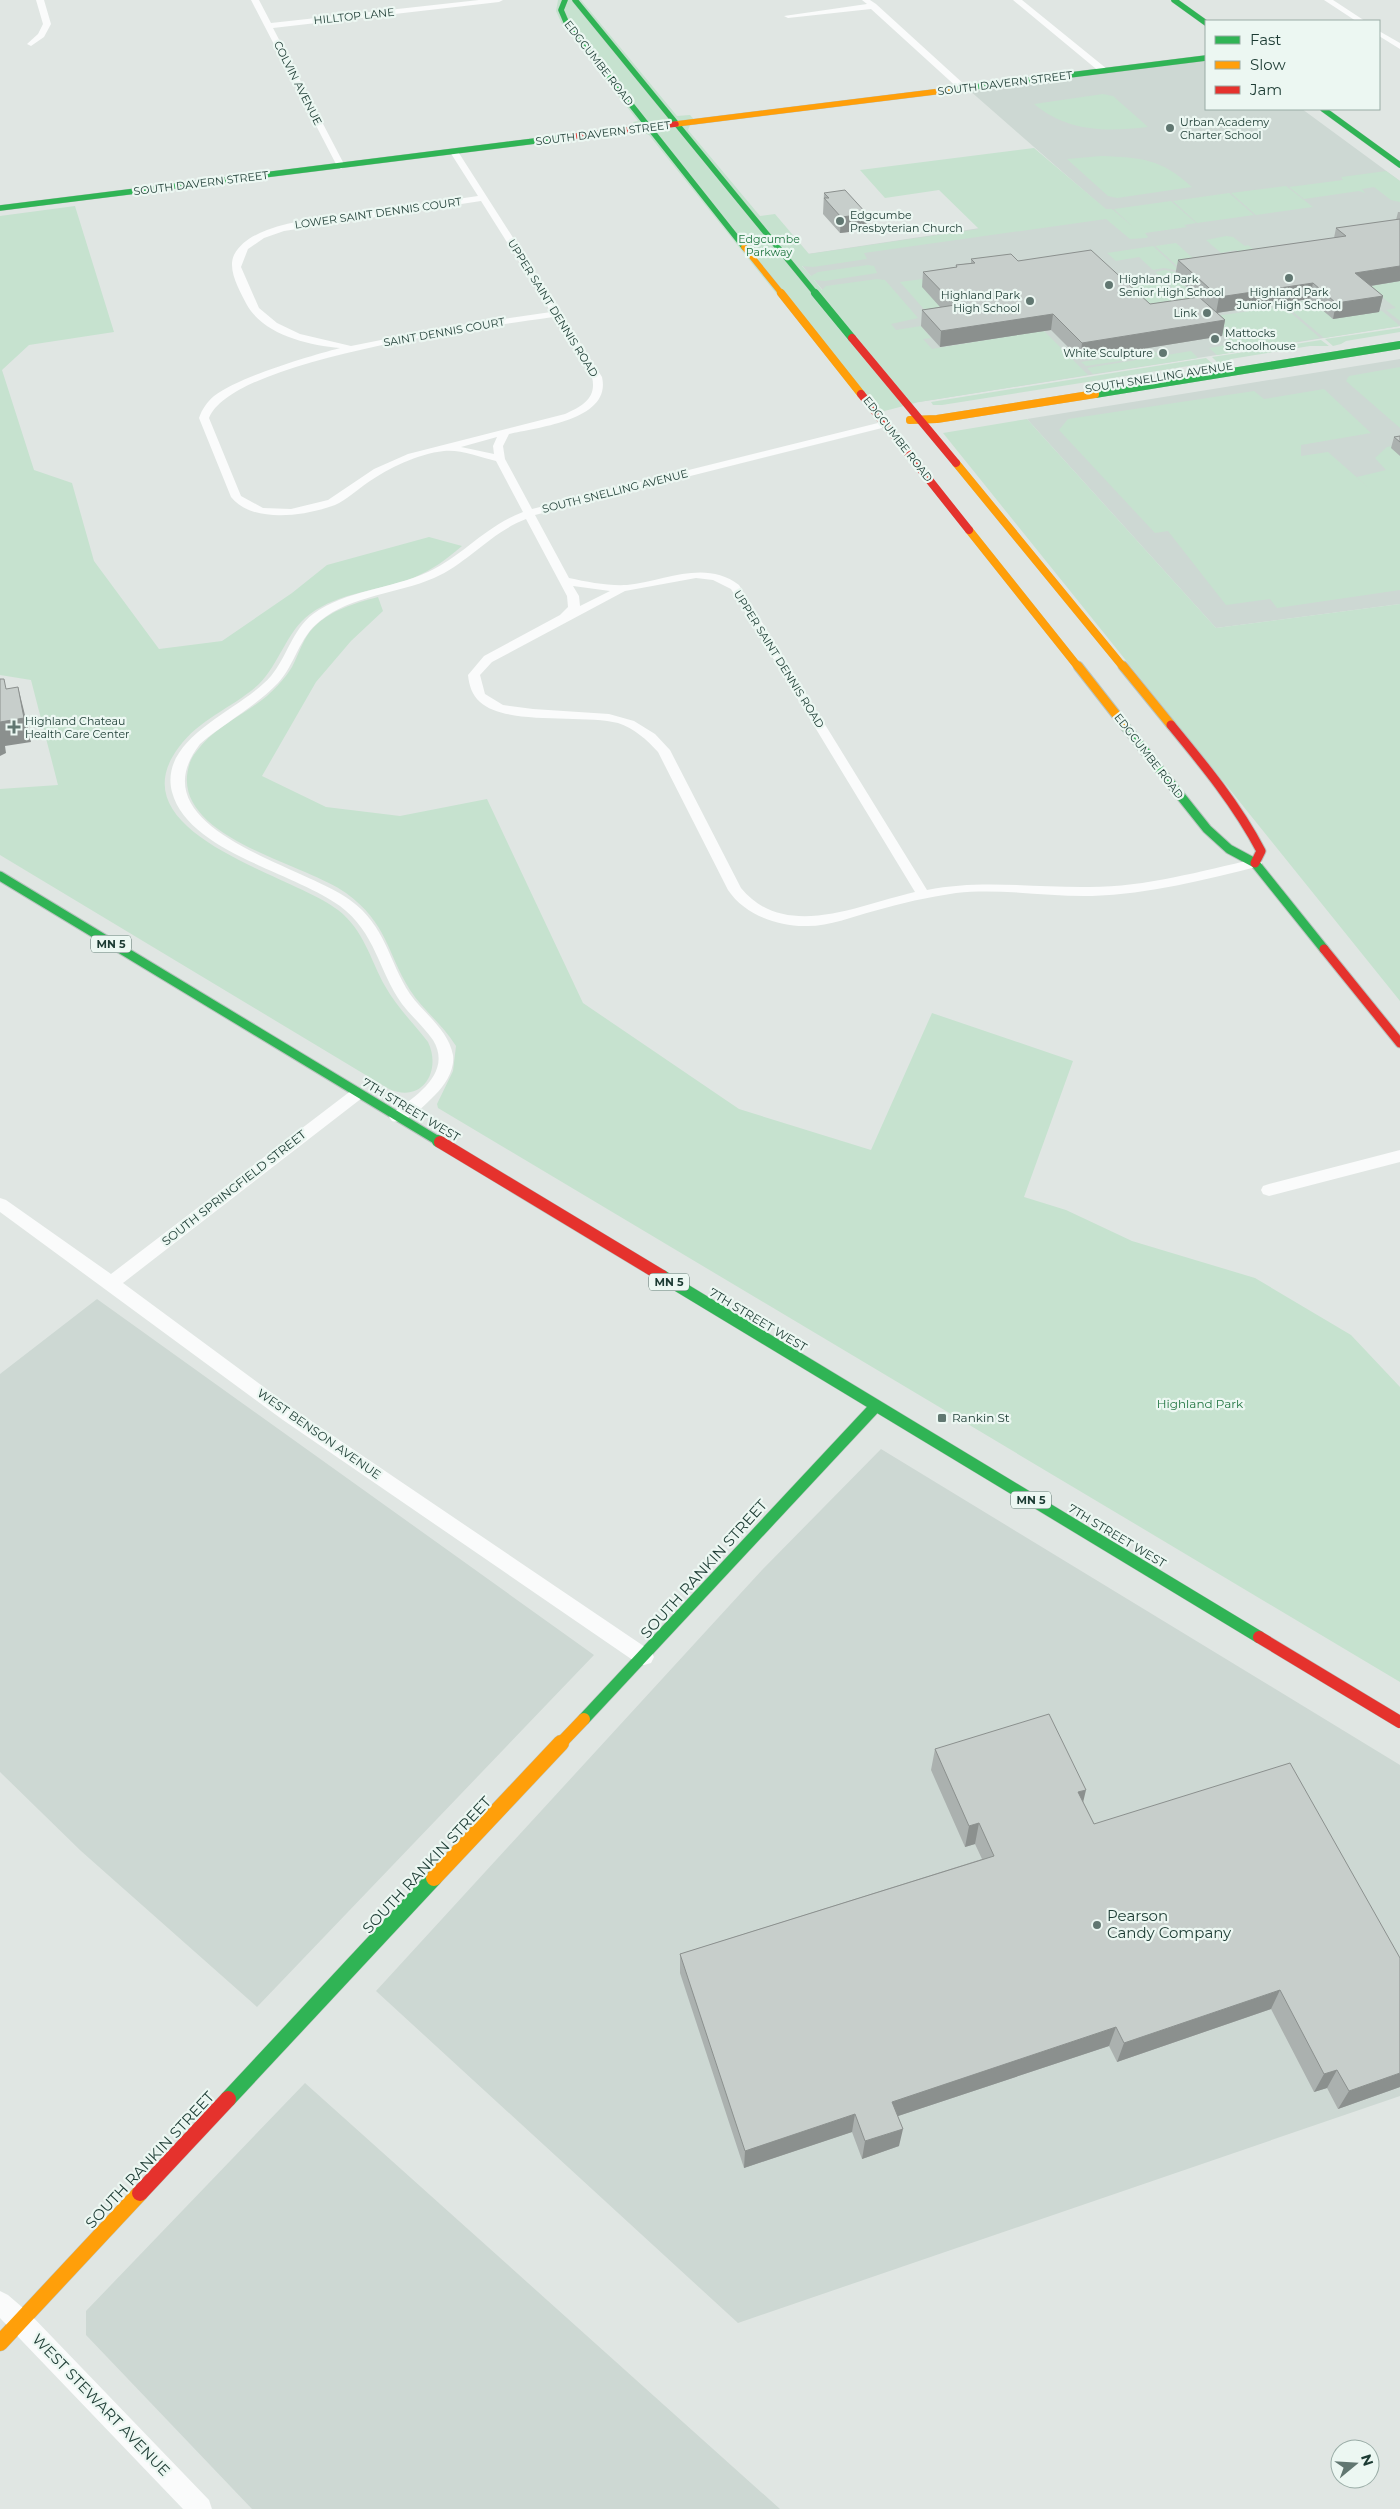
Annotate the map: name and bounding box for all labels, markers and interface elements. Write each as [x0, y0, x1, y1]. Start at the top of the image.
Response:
street label: HILLTOP LANE [313, 5, 395, 27]
street label: EDGCUMBE ROAD [561, 17, 637, 109]
legend [1205, 20, 1380, 110]
text: Fast [1250, 30, 1281, 49]
street label: COLVIN AVENUE [271, 39, 325, 127]
text: Slow [1250, 55, 1286, 74]
street label: SOUTH DAVERN STREET [937, 68, 1074, 98]
text: Jam [1249, 80, 1282, 99]
place label: Urban Academy Charter School [1180, 115, 1269, 142]
street label: SOUTH DAVERN STREET [535, 118, 672, 148]
marker: Urban Academy Charter School [1164, 122, 1176, 134]
street label: SOUTH DAVERN STREET [133, 168, 270, 198]
street label: LOWER SAINT DENNIS COURT [294, 194, 463, 232]
place label: Edgcumbe Presbyterian Church [850, 208, 963, 235]
marker: Edgcumbe Presbyterian Church [834, 215, 846, 227]
park label: Edgcumbe Parkway [738, 232, 800, 259]
street label: UPPER SAINT DENNIS ROAD [505, 236, 601, 380]
place label: Highland Park Senior High School [1119, 272, 1224, 299]
marker: Highland Park Junior High School [1283, 272, 1295, 284]
marker: Highland Park Senior High School [1103, 279, 1115, 291]
place label: Highland Park Junior High School [1236, 285, 1341, 312]
place label: Highland Park High School [941, 288, 1020, 315]
marker: Highland Park High School [1024, 295, 1036, 307]
place label: Link [1174, 306, 1197, 320]
marker: Link [1201, 307, 1213, 319]
street label: SAINT DENNIS COURT [382, 314, 506, 350]
place label: Mattocks Schoolhouse [1225, 326, 1296, 353]
marker: Mattocks Schoolhouse [1209, 333, 1221, 345]
place label: White Sculpture [1063, 346, 1153, 360]
marker: White Sculpture [1157, 347, 1169, 359]
street label: SOUTH SNELLING AVENUE [1084, 358, 1234, 396]
street label: EDGCUMBE ROAD [860, 393, 936, 485]
street label: SOUTH SNELLING AVENUE [541, 466, 689, 516]
street label: UPPER SAINT DENNIS ROAD [731, 587, 827, 731]
street label: EDGCUMBE ROAD [1111, 710, 1187, 802]
place label: Highland Chateau Health Care Center [25, 714, 130, 741]
marker: Highland Chateau Health Care Center [7, 720, 21, 734]
road number: MN 5 [91, 936, 131, 952]
street label: 7TH STREET WEST [360, 1075, 463, 1145]
street label: SOUTH SPRINGFIELD STREET [159, 1127, 309, 1249]
road number: MN 5 [649, 1274, 689, 1290]
street label: 7TH STREET WEST [707, 1285, 810, 1355]
street label: WEST BENSON AVENUE [255, 1385, 384, 1482]
park label: Highland Park [1157, 1396, 1244, 1411]
place label: Rankin St [952, 1410, 1010, 1425]
marker: Rankin St [936, 1412, 948, 1424]
road number: MN 5 [1011, 1492, 1051, 1508]
street label: SOUTH RANKIN STREET [636, 1495, 771, 1642]
street label: 7TH STREET WEST [1066, 1501, 1169, 1571]
street label: SOUTH RANKIN STREET [358, 1792, 495, 1937]
place label: Pearson Candy Company [1107, 1906, 1232, 1942]
marker: Pearson Candy Company [1091, 1919, 1103, 1931]
street label: SOUTH RANKIN STREET [81, 2087, 218, 2232]
street label: WEST STEWART AVENUE [28, 2330, 174, 2480]
north arrow [1330, 2439, 1380, 2489]
text: N [1357, 2452, 1378, 2468]

